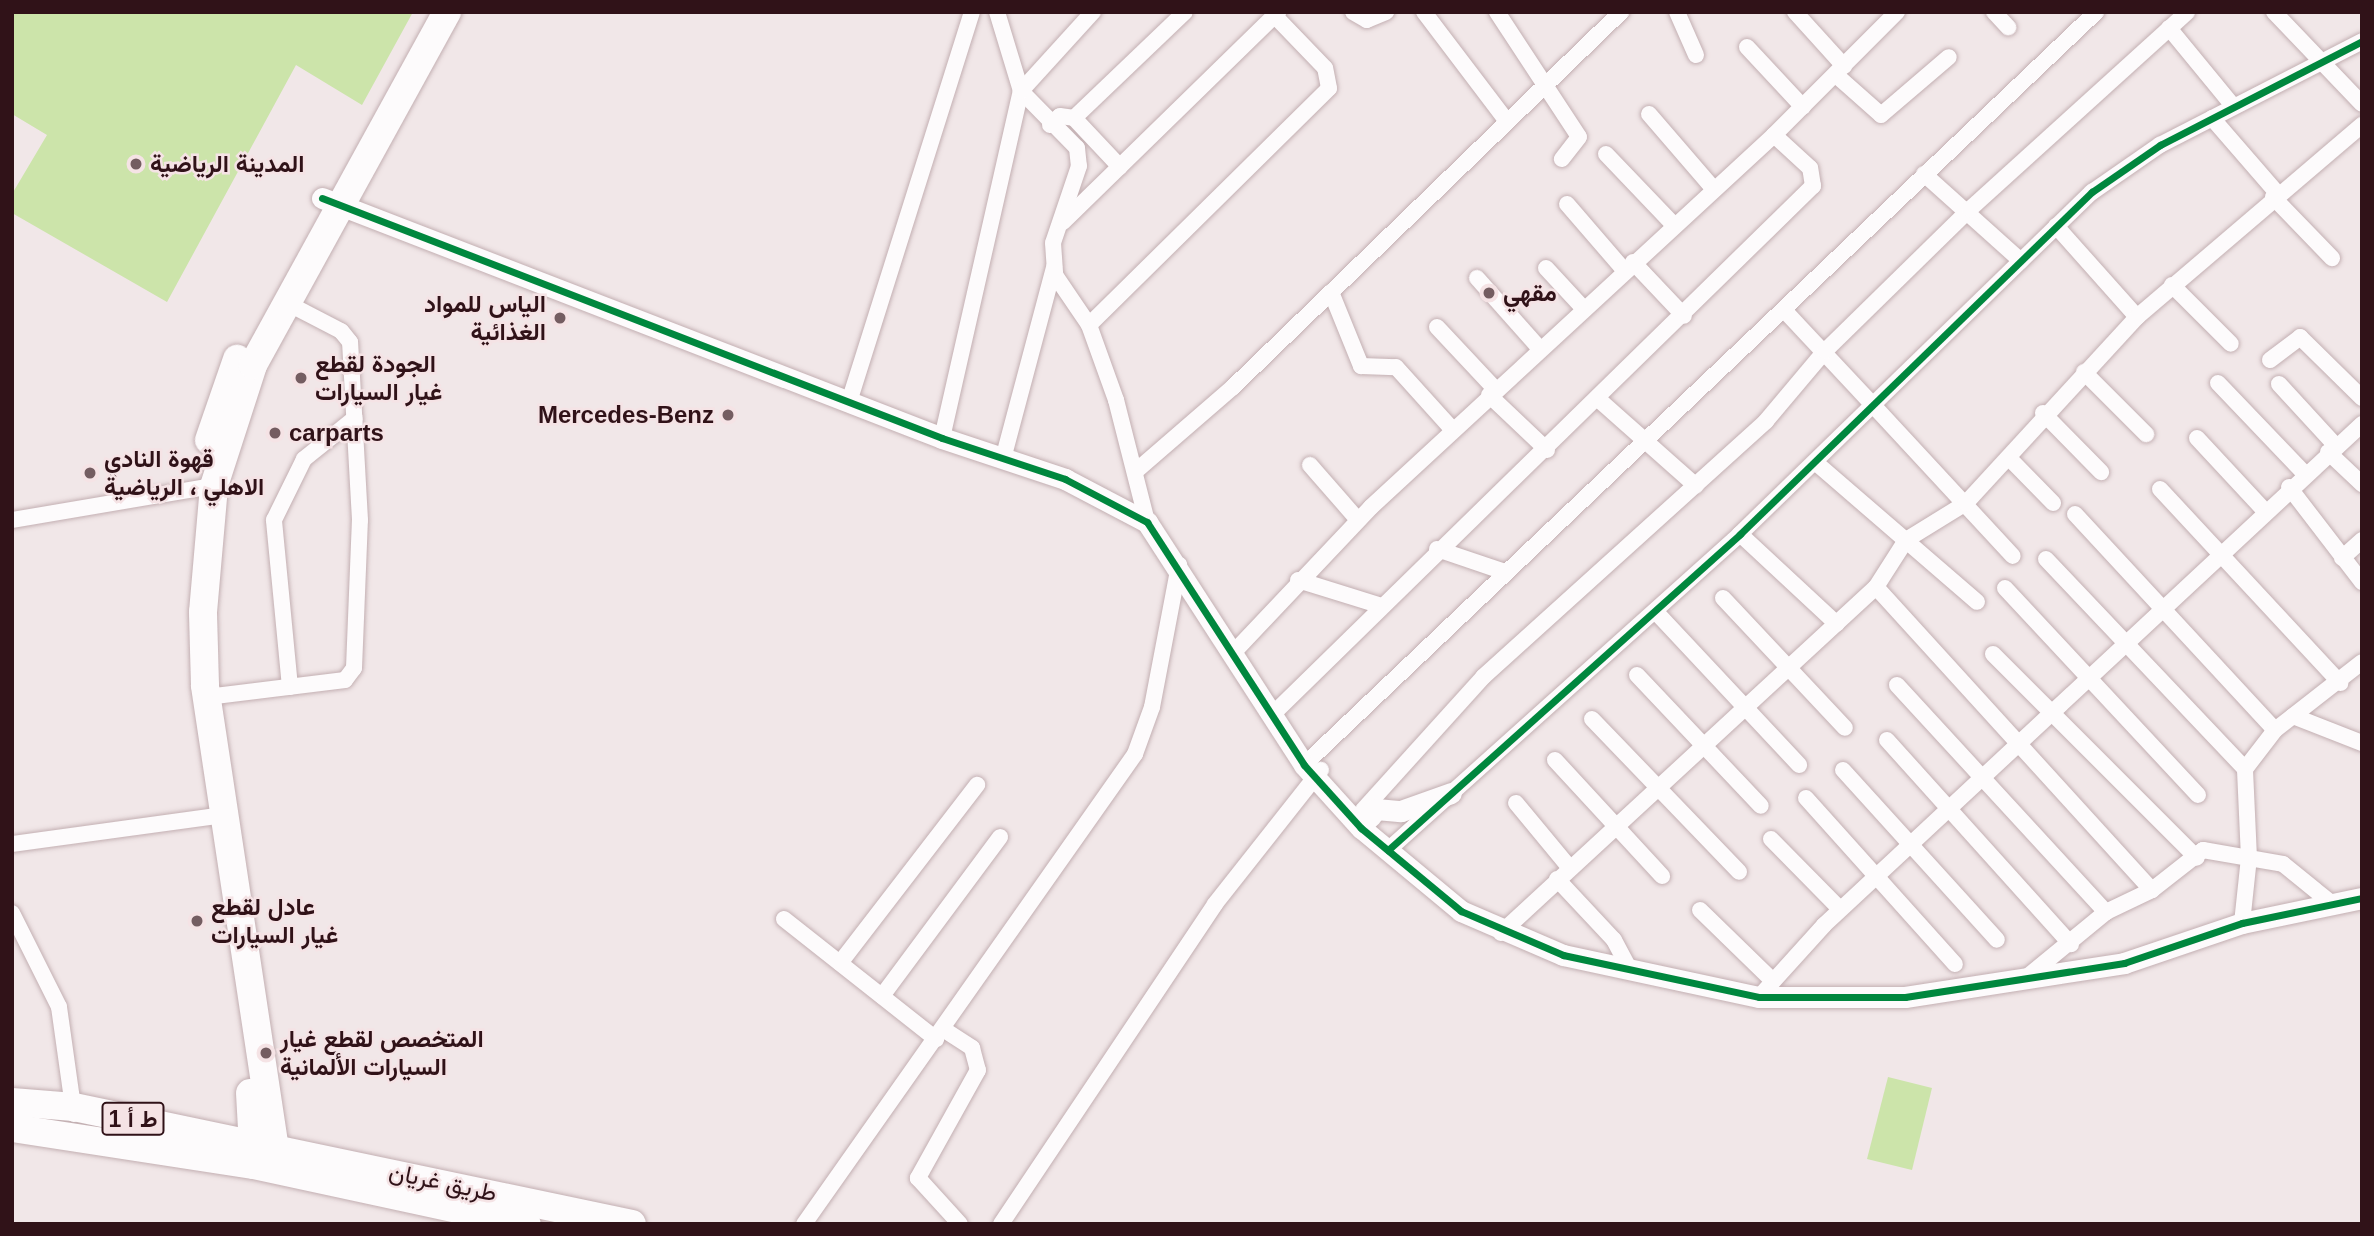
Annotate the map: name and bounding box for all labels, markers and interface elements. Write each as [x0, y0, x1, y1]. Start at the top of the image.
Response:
place label: المدينة الرياضية [150, 150, 304, 178]
marker: المدينة الرياضية [128, 156, 144, 172]
place label: مقهي [1503, 279, 1557, 307]
marker: مقهي [1481, 285, 1497, 301]
place label: الياس للمواد الغذائية [424, 290, 546, 346]
marker: الياس للمواد الغذائية [552, 310, 568, 326]
place label: الجودة لقطع غيار السيارات [315, 350, 442, 406]
marker: الجودة لقطع غيار السيارات [293, 370, 309, 386]
place label: Mercedes-Benz [538, 401, 714, 429]
marker: Mercedes-Benz [720, 407, 736, 423]
place label: carparts [289, 419, 384, 447]
marker: carparts [267, 425, 283, 441]
place label: قهوة النادي الاهلي ، الرياضية [104, 445, 264, 501]
marker: قهوة النادي الاهلي ، الرياضية [82, 465, 98, 481]
place label: عادل لقطع غيار السيارات [211, 893, 338, 949]
marker: عادل لقطع غيار السيارات [189, 913, 205, 929]
place label: المتخصص لقطع غيار السيارات الألمانية [280, 1025, 484, 1081]
marker: المتخصص لقطع غيار السيارات الألمانية [258, 1045, 274, 1061]
road number: ط أ 1 [100, 1100, 166, 1138]
street label: طريق غريان [387, 1157, 499, 1207]

